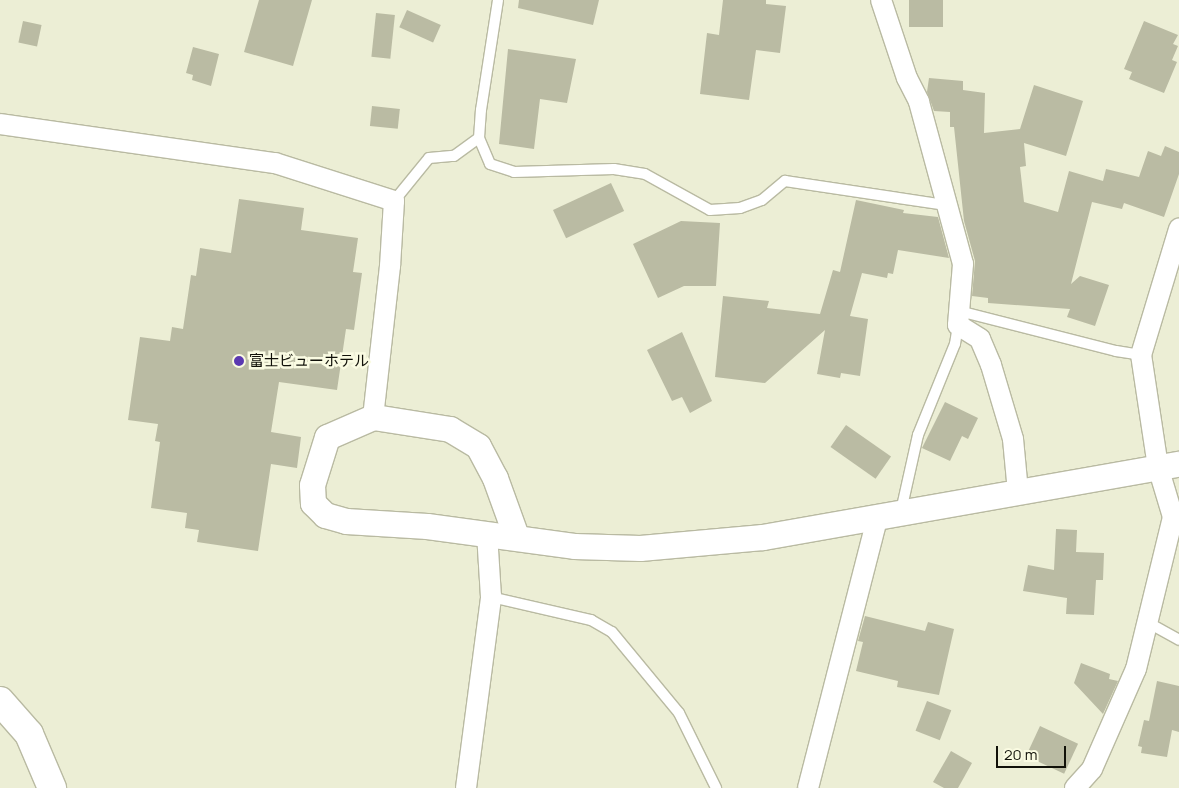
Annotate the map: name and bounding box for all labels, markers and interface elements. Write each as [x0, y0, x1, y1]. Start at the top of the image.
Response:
place label: 富士ビューホテル [249, 352, 369, 370]
marker: 富士ビューホテル [233, 355, 245, 367]
scale bar [999, 736, 1069, 768]
text: 20 m [1004, 744, 1037, 765]

